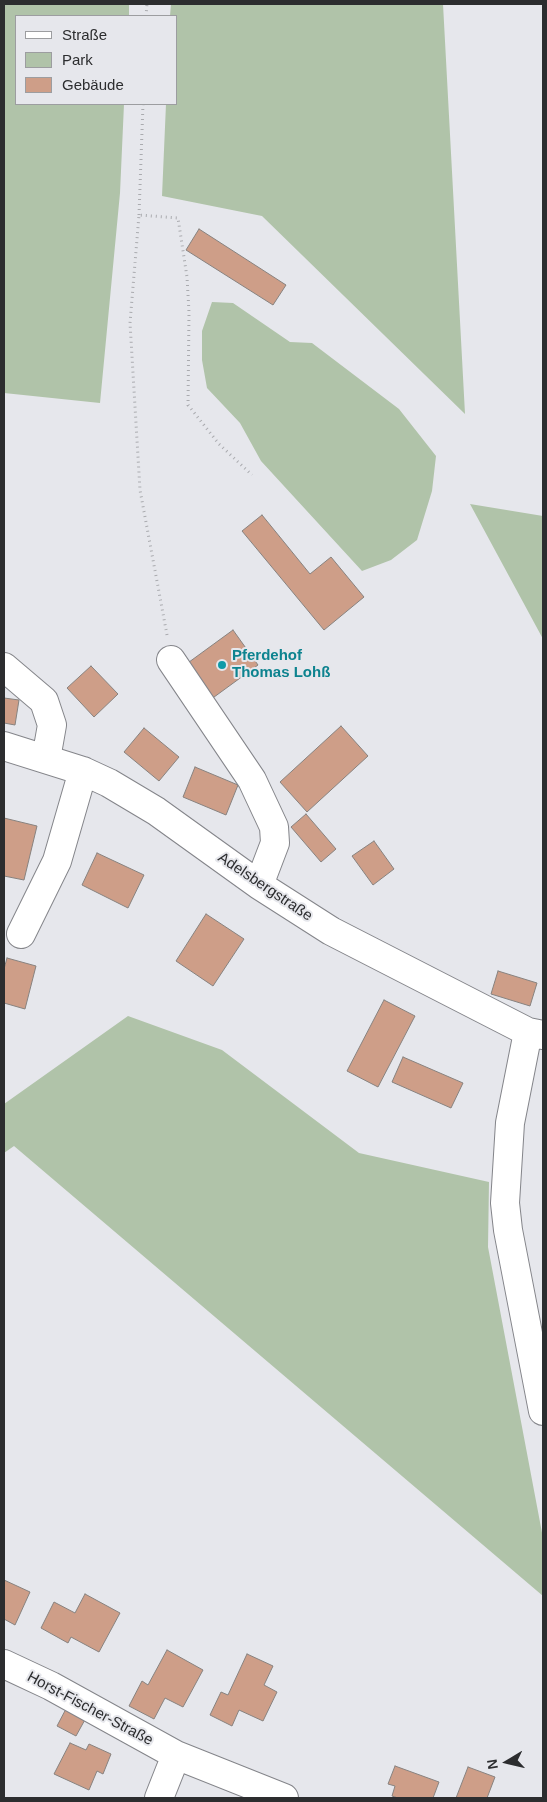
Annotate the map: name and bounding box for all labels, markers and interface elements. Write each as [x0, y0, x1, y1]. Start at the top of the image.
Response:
legend [15, 15, 178, 105]
text: Straße [62, 26, 107, 43]
text: Park [62, 51, 93, 68]
text: Gebäude [62, 76, 124, 93]
place label: Pferdehof Thomas Lohß [232, 647, 330, 682]
marker: Pferdehof Thomas Lohß [216, 659, 228, 671]
street label: Adelsbergstraße [214, 849, 316, 925]
street label: Horst-Fischer-Straße [24, 1668, 156, 1750]
north arrow [482, 1737, 532, 1787]
text: N [483, 1758, 501, 1771]

